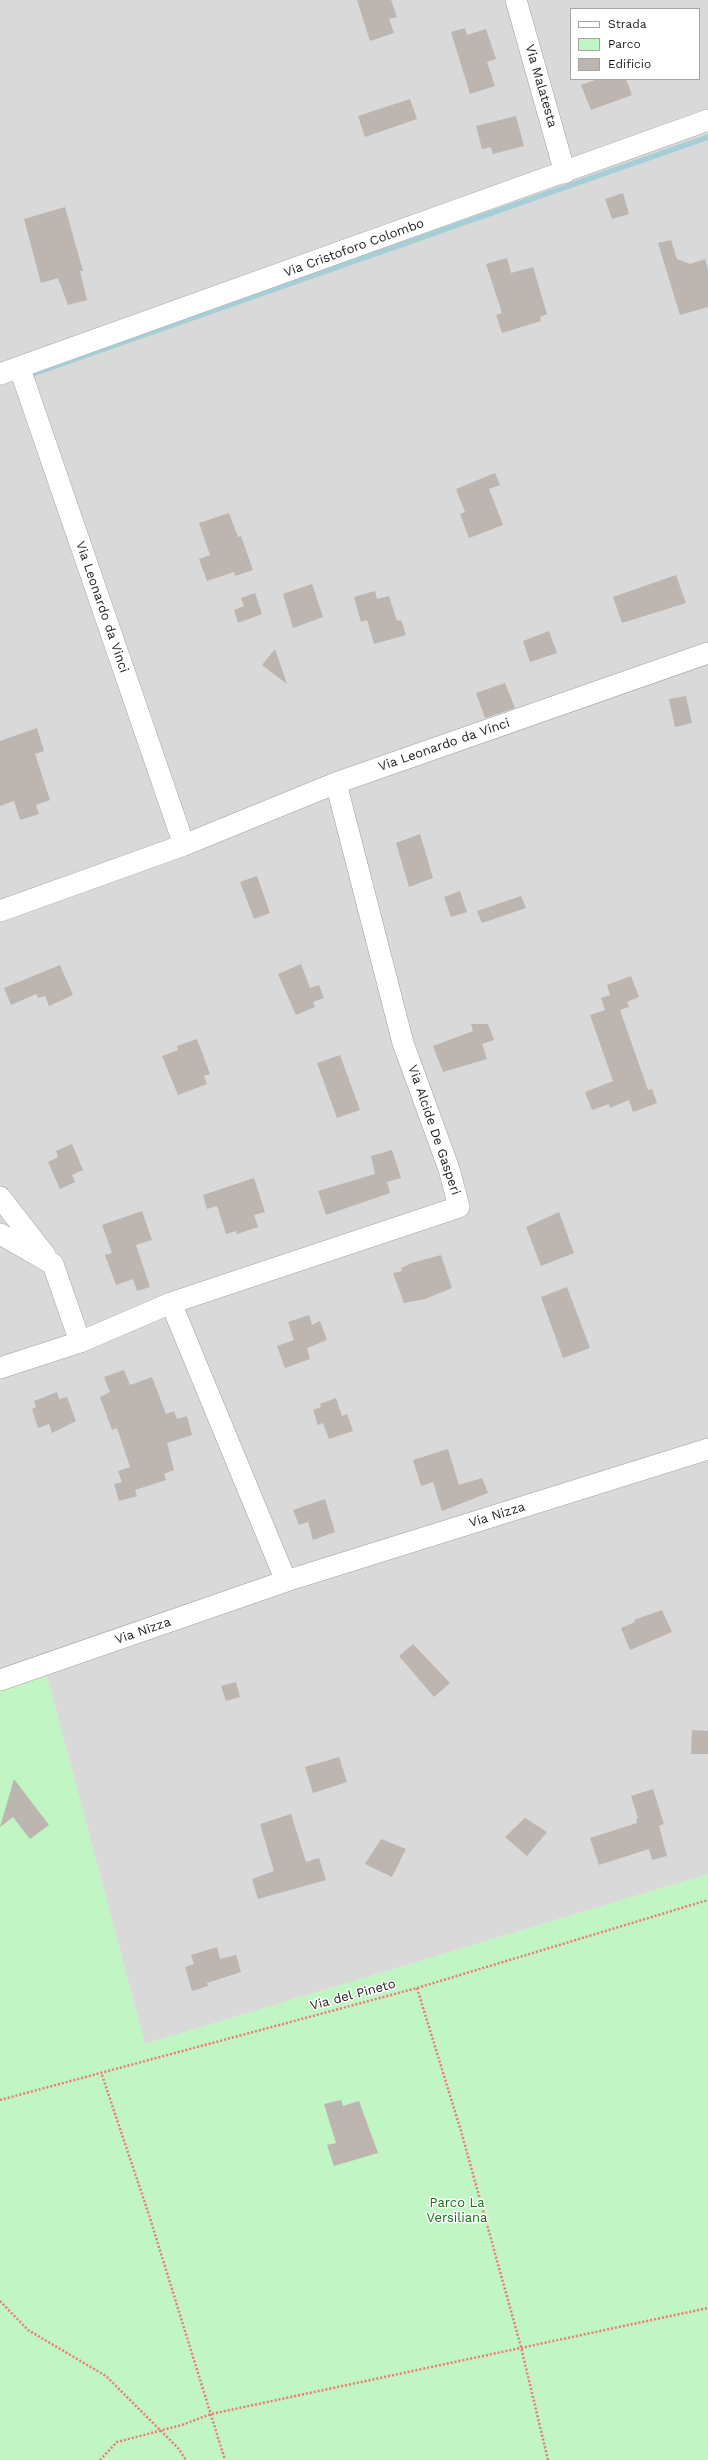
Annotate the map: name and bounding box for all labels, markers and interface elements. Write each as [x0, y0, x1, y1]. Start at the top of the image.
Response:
legend [570, 8, 700, 80]
text: Strada [608, 17, 647, 31]
text: Parco [608, 37, 641, 51]
street label: Via Malatesta [522, 43, 560, 129]
text: Edificio [608, 57, 651, 71]
street label: Via Cristoforo Colombo [282, 215, 426, 281]
street label: Via Leonardo da Vinci [72, 539, 132, 675]
street label: Via Leonardo da Vinci [376, 715, 512, 775]
street label: Via Alcide De Gasperi [404, 1063, 464, 1197]
street label: Via Nizza [467, 1499, 527, 1531]
street label: Via Nizza [113, 1614, 173, 1648]
street label: Via del Pineto [309, 1976, 397, 2014]
park label: Parco La Versiliana [427, 2195, 487, 2226]

